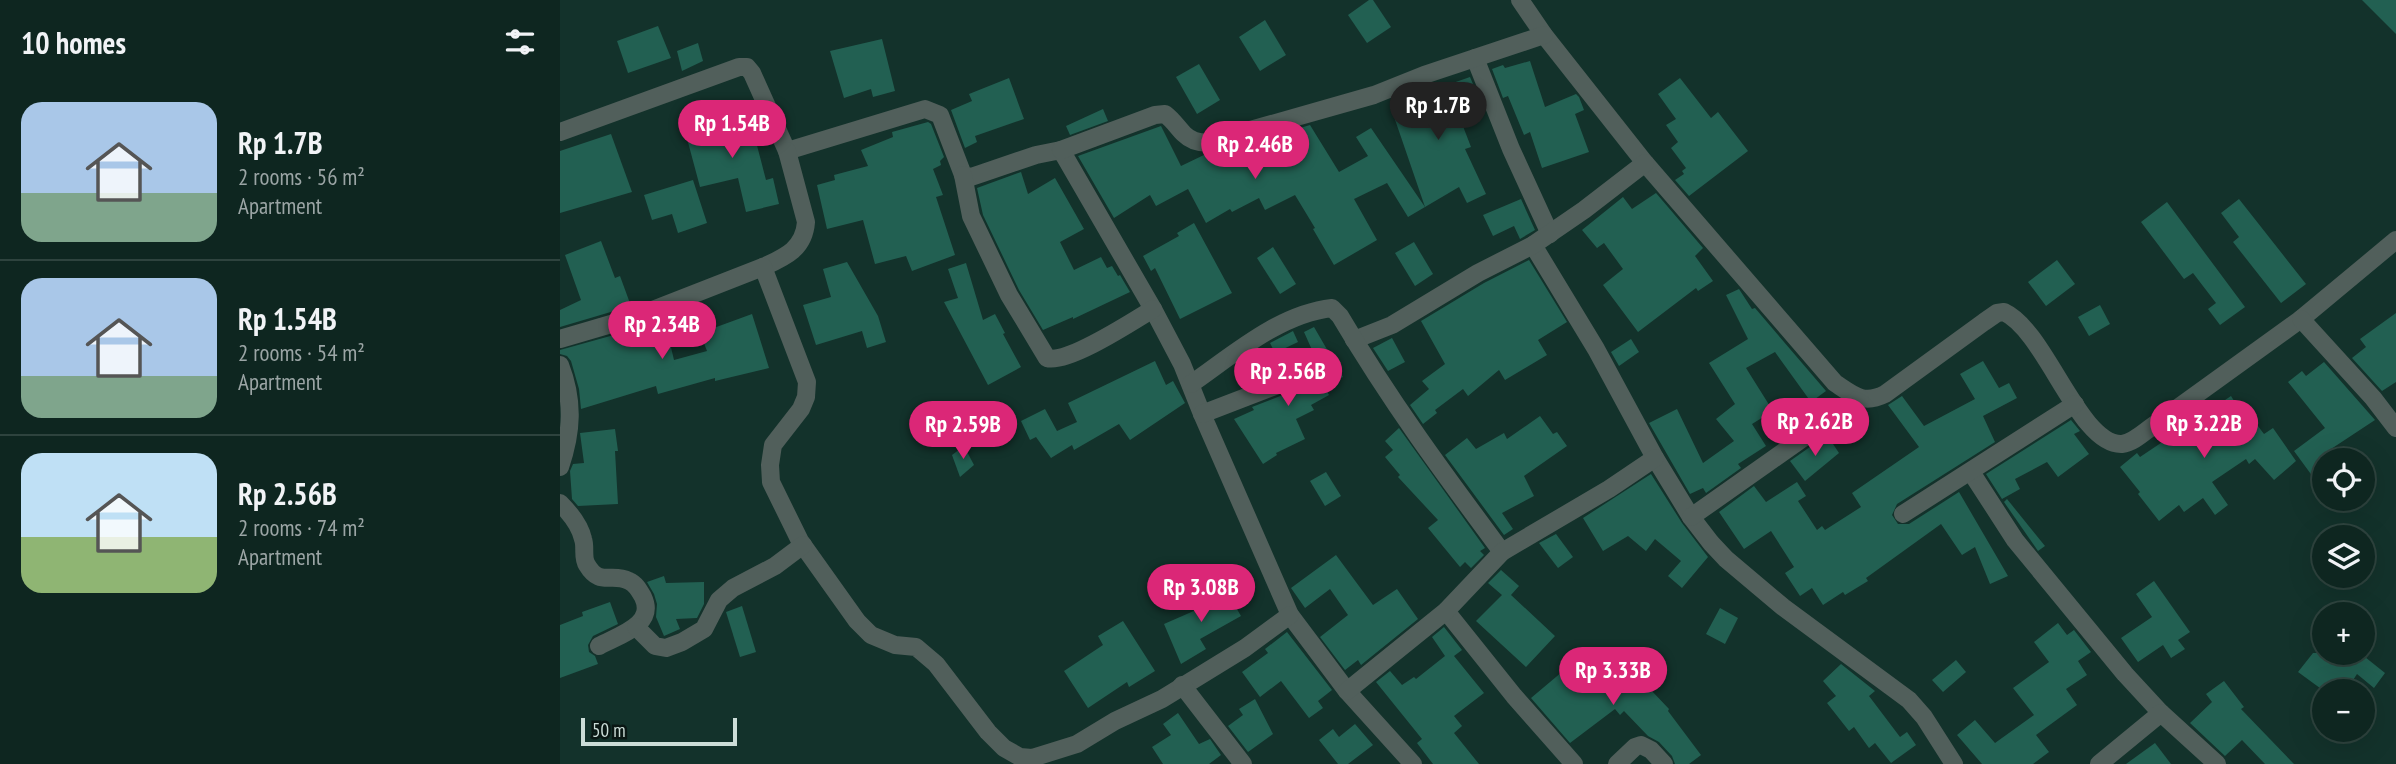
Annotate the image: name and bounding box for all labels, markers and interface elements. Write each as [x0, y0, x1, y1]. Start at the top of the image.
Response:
text: 10 homes [21, 23, 126, 62]
icon: filters [501, 23, 539, 61]
pin: Rp 1.7B [1373, 82, 1503, 142]
text: Rp 1.7B [1406, 90, 1470, 119]
pin: Rp 1.54B [660, 100, 804, 160]
text: Rp 1.54B [694, 108, 770, 137]
pin: Rp 2.46B [1183, 122, 1327, 181]
text: Rp 1.7B [238, 123, 322, 162]
text: Rp 2.46B [1217, 129, 1293, 158]
icon: home [77, 130, 161, 214]
text: 2 rooms · 56 m² [238, 162, 365, 191]
text: Apartment [238, 191, 322, 220]
text: Rp 1.54B [238, 299, 337, 338]
pin: Rp 2.34B [590, 302, 734, 361]
icon: home [77, 306, 161, 390]
text: Rp 2.34B [624, 309, 700, 338]
text: 2 rooms · 54 m² [238, 338, 365, 367]
pin: Rp 2.56B [1216, 348, 1360, 408]
text: Rp 2.56B [1250, 356, 1326, 385]
text: Apartment [238, 367, 322, 396]
pin: Rp 2.62B [1743, 398, 1887, 458]
pin: Rp 3.22B [2132, 400, 2276, 460]
pin: Rp 2.59B [891, 402, 1035, 461]
text: Rp 2.62B [1777, 406, 1853, 435]
text: Rp 3.22B [2166, 408, 2242, 437]
text: Rp 2.59B [925, 409, 1001, 438]
map controls [2312, 448, 2375, 742]
button: locate [2312, 448, 2375, 511]
text: Rp 2.56B [238, 474, 337, 513]
icon: home [77, 481, 161, 565]
text: 2 rooms · 74 m² [238, 513, 365, 542]
button: layers [2312, 525, 2375, 588]
text: Apartment [238, 542, 322, 571]
pin: Rp 3.08B [1129, 564, 1273, 624]
text: Rp 3.08B [1163, 572, 1239, 601]
button: + [2312, 602, 2375, 665]
pin: Rp 3.33B [1541, 648, 1685, 707]
text: Rp 3.33B [1575, 655, 1651, 684]
button: − [2312, 679, 2375, 742]
scale bar [581, 715, 737, 747]
text: 50 m [592, 718, 626, 742]

